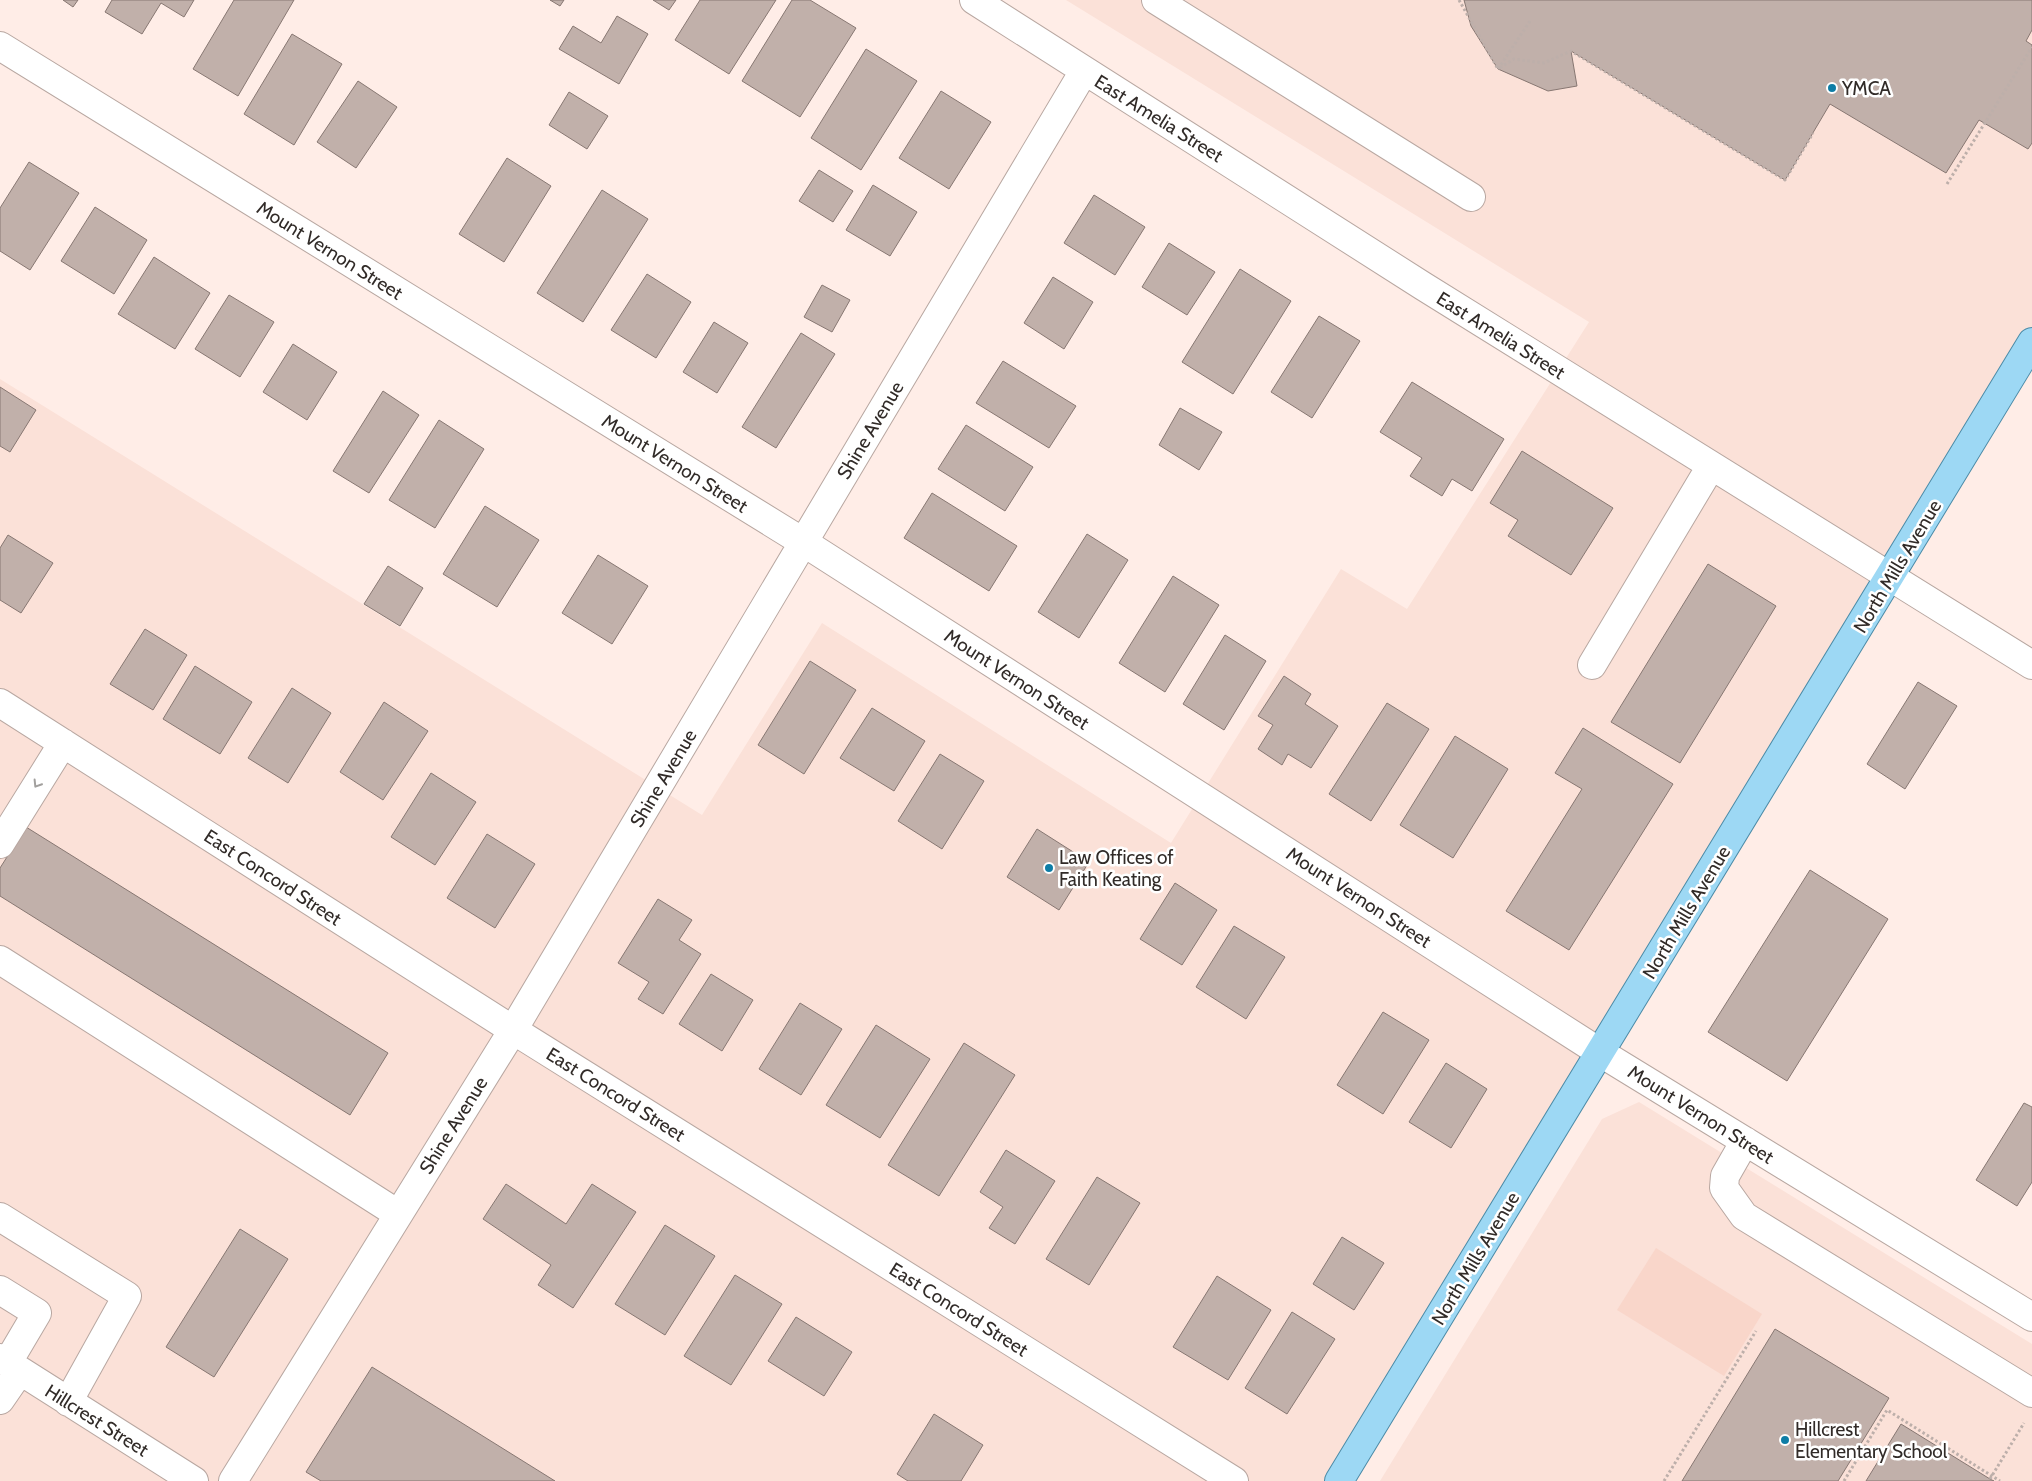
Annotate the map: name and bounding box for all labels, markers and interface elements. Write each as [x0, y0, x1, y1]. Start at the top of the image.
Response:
street label: East Amelia Street [1090, 70, 1228, 167]
place label: YMCA [1841, 77, 1891, 100]
marker: YMCA [1826, 82, 1838, 94]
street label: Mount Vernon Street [253, 196, 407, 305]
street label: East Amelia Street [1432, 287, 1570, 384]
street label: Shine Avenue [832, 377, 909, 483]
street label: Mount Vernon Street [598, 409, 752, 518]
street label: North Mills Avenue [1849, 495, 1946, 637]
street label: Mount Vernon Street [940, 624, 1094, 735]
street label: Shine Avenue [625, 725, 702, 831]
one-way arrow [34, 779, 43, 788]
street label: East Concord Street [200, 824, 346, 931]
street label: North Mills Avenue [1638, 841, 1735, 983]
street label: Mount Vernon Street [1282, 842, 1436, 953]
place label: Law Offices of Faith Keating [1059, 846, 1174, 891]
marker: Law Offices of Faith Keating [1043, 862, 1055, 874]
street label: East Concord Street [542, 1043, 690, 1147]
street label: Mount Vernon Street [1624, 1060, 1778, 1169]
street label: Shine Avenue [414, 1072, 493, 1178]
street label: North Mills Avenue [1427, 1187, 1524, 1329]
street label: East Concord Street [885, 1258, 1033, 1362]
street label: Hillcrest Street [41, 1380, 153, 1462]
place label: Hillcrest Elementary School [1795, 1418, 1948, 1463]
marker: Hillcrest Elementary School [1779, 1434, 1791, 1446]

